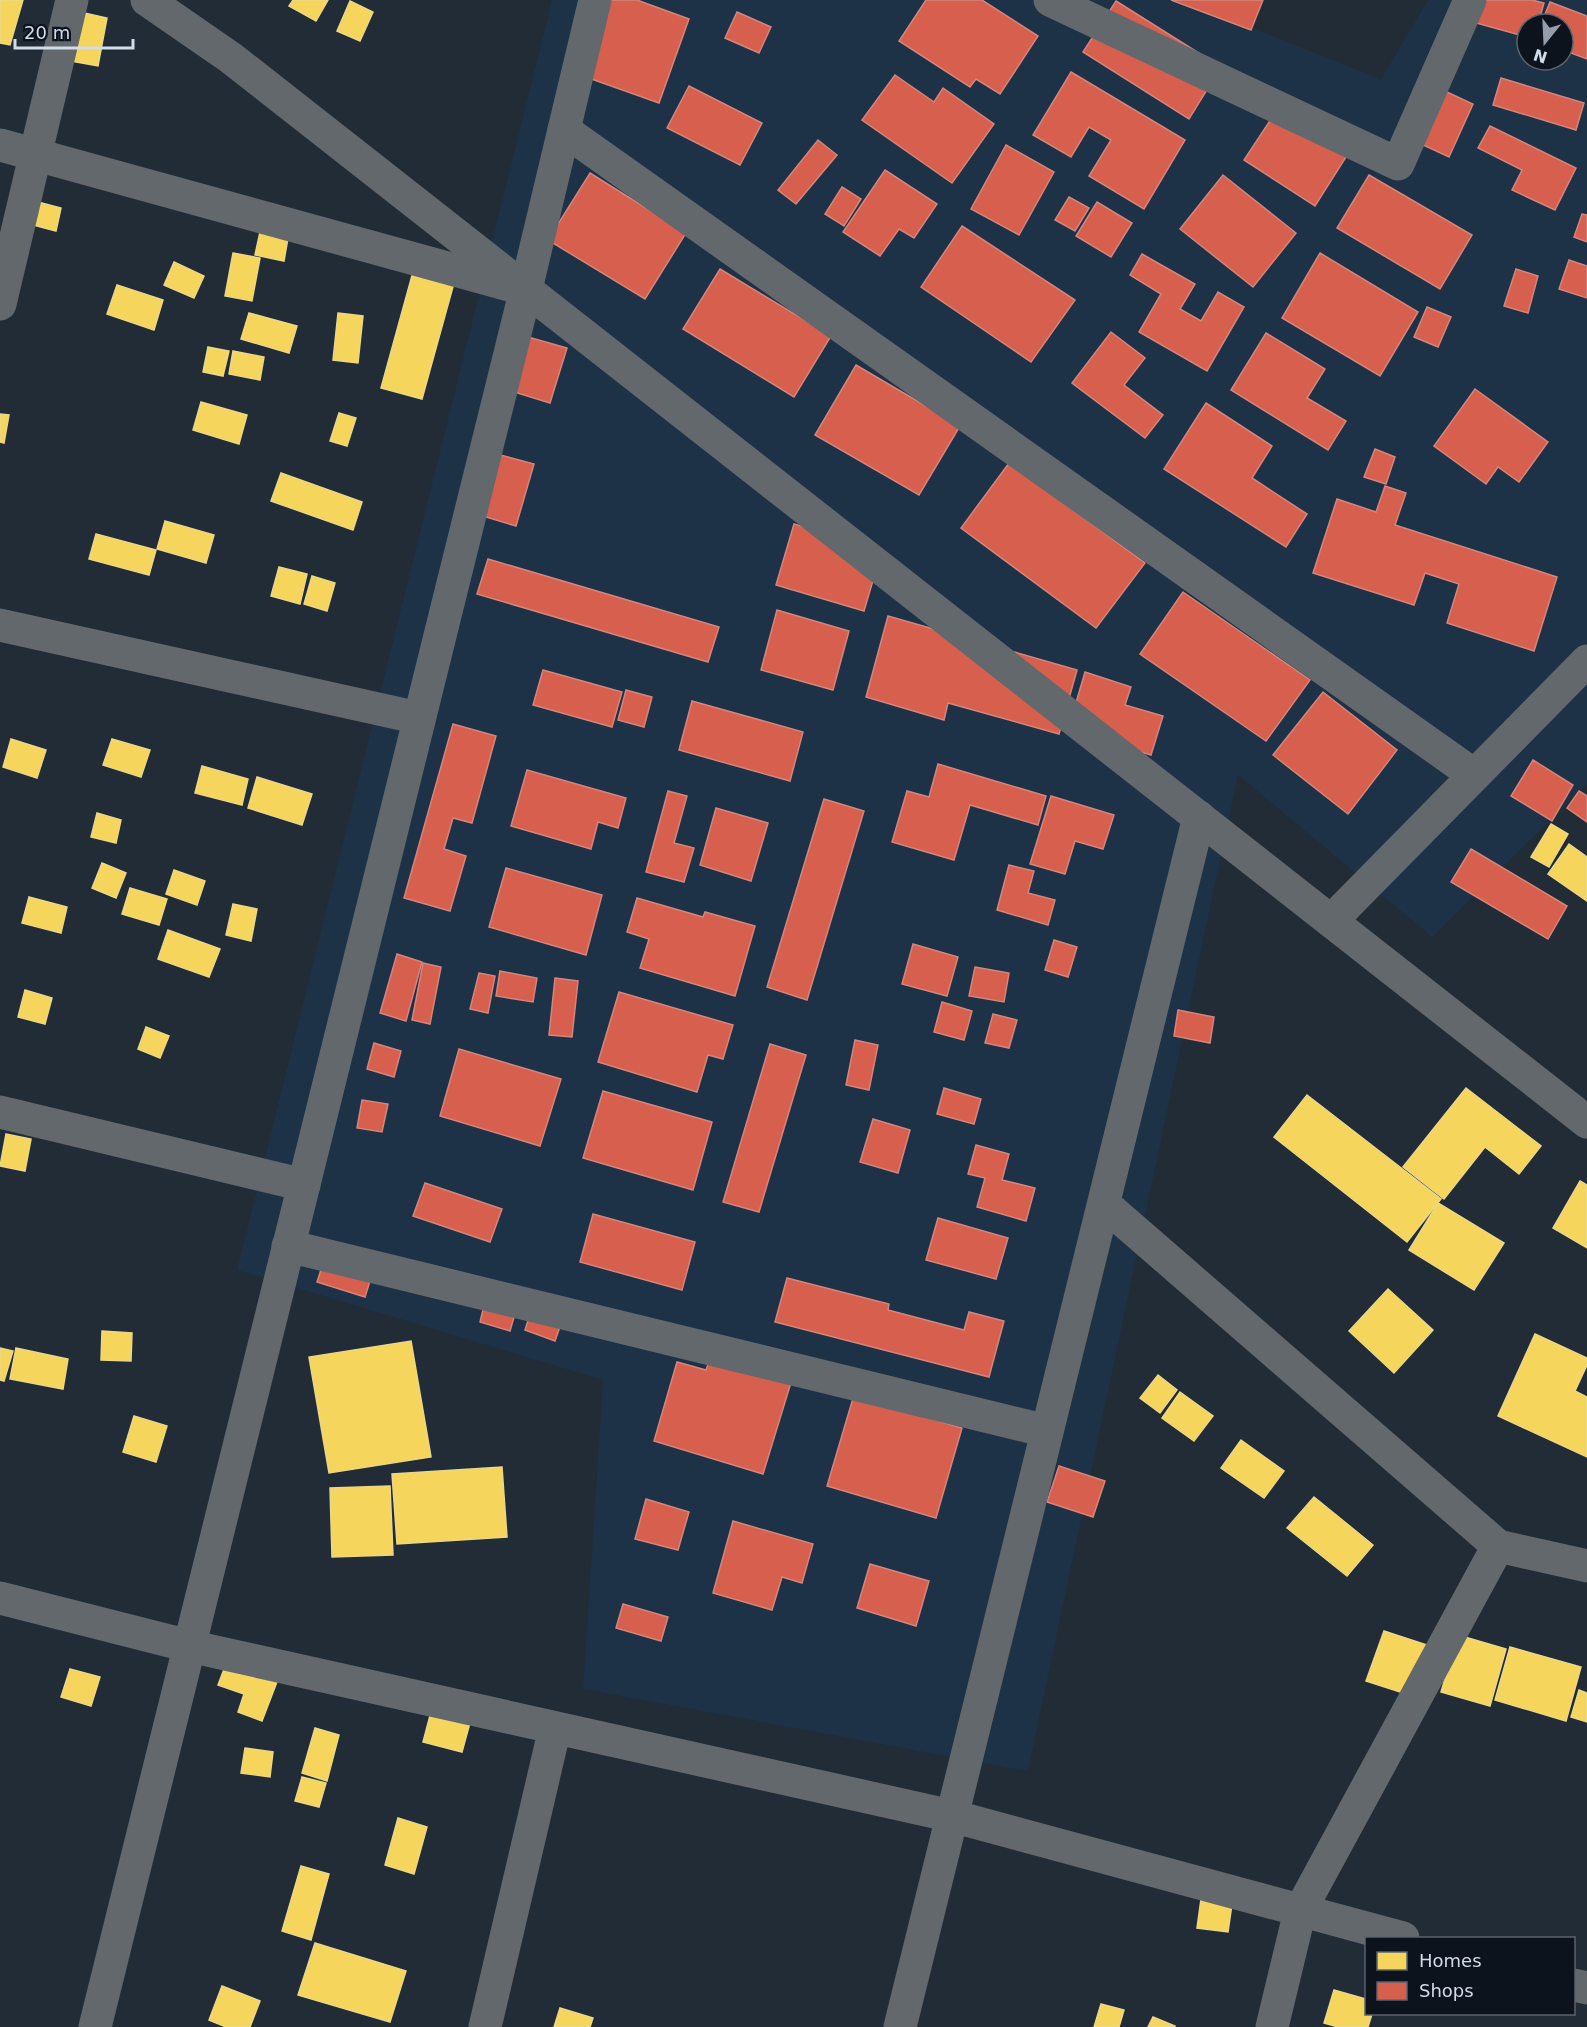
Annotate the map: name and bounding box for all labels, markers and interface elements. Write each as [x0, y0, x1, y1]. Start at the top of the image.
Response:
scale bar [15, 12, 134, 50]
north arrow [1515, 12, 1575, 72]
text: 20 m [24, 22, 70, 43]
text: N [1531, 45, 1550, 67]
legend [1365, 1937, 1575, 2015]
text: Homes [1419, 1950, 1482, 1971]
text: Shops [1419, 1980, 1474, 2001]

